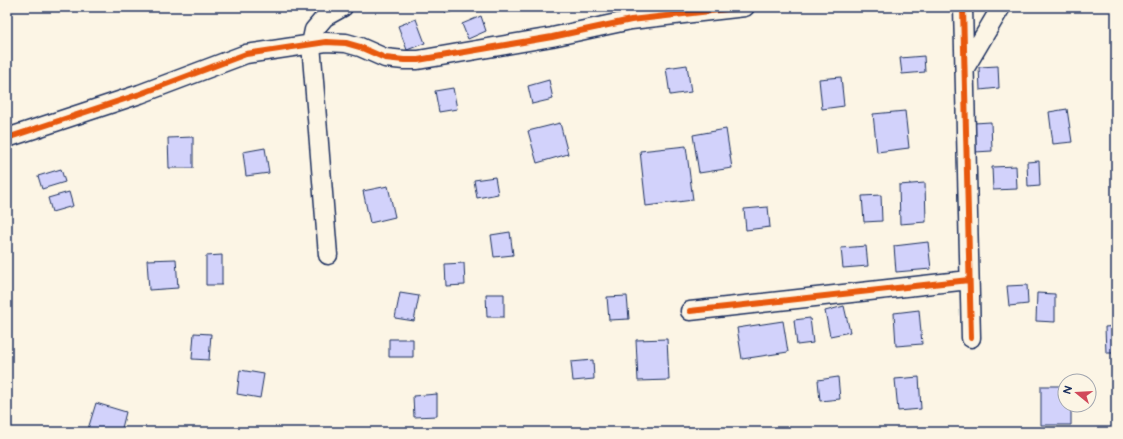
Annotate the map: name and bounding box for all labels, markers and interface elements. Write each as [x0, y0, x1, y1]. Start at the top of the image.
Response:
north arrow [1057, 373, 1097, 413]
text: N [1061, 384, 1075, 396]

